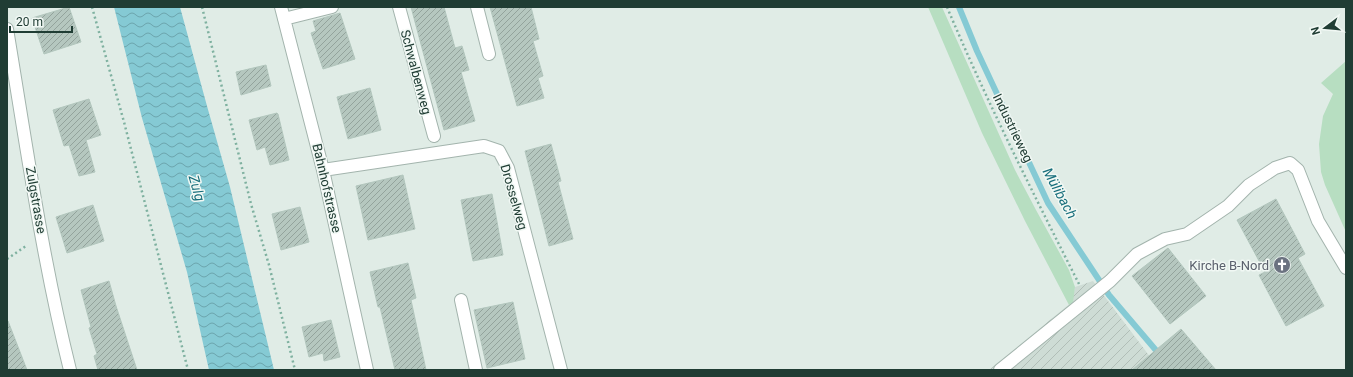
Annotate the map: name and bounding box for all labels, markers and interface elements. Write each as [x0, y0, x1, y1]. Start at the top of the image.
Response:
scale bar [10, 8, 72, 34]
north arrow [1305, 8, 1345, 48]
text: 20 m [16, 15, 43, 29]
text: N [1308, 25, 1323, 36]
street label: Schwalbenweg [397, 28, 435, 116]
street label: Industrieweg [990, 91, 1036, 165]
street label: Bahnhofstrasse [309, 142, 345, 234]
street label: Drosselweg [497, 162, 531, 232]
street label: Zulgstrasse [23, 165, 49, 235]
water label: Mülibach [1040, 165, 1080, 221]
water label: Zulg [185, 172, 208, 203]
church icon: Kirche B-Nord [1272, 255, 1292, 275]
place label: Kirche B-Nord [1189, 258, 1269, 273]

